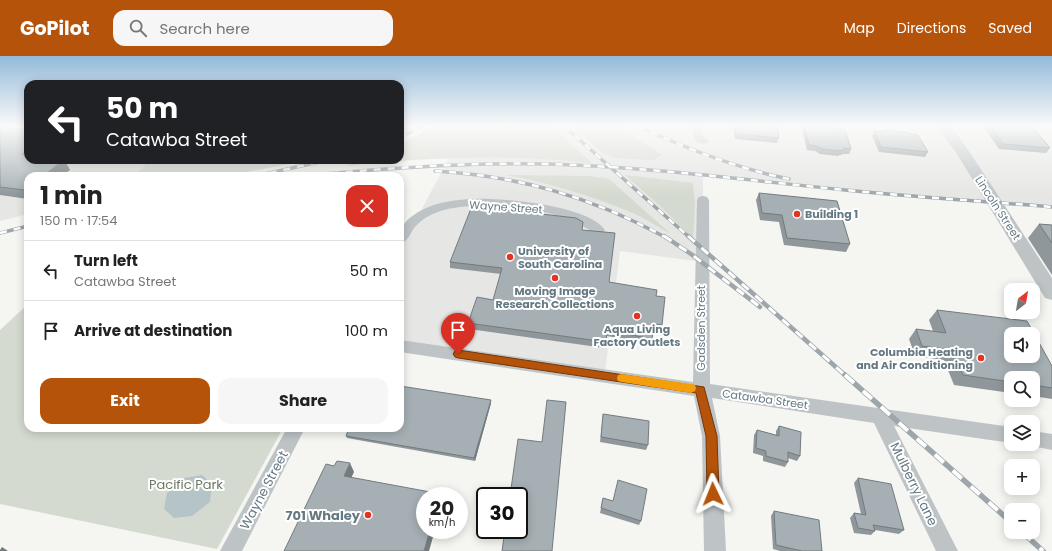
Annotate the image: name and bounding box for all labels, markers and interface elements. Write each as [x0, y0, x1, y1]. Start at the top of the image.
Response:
search box [113, 10, 393, 46]
text: GoPilot [20, 15, 89, 42]
icon: search [127, 17, 149, 39]
text: Search here [159, 18, 250, 39]
text: Map [844, 18, 875, 38]
text: Directions [897, 18, 966, 38]
text: Saved [988, 18, 1032, 38]
text: 50 m [106, 89, 178, 128]
icon: left [40, 96, 92, 148]
text: Catawba Street [106, 127, 247, 152]
street label: Lincoln Street [971, 173, 1025, 243]
text: 1 min [40, 179, 103, 212]
button: close [346, 185, 388, 227]
street label: Wayne Street [469, 196, 543, 218]
place label: Building 1 [805, 206, 858, 222]
marker: Building 1 [792, 209, 802, 219]
text: 150 m · 17:54 [40, 211, 117, 230]
place label: University of South Carolina [518, 243, 602, 272]
text: Turn left [74, 250, 138, 271]
marker: University of South Carolina [505, 252, 515, 262]
icon: left [40, 260, 62, 282]
text: 50 m [350, 260, 388, 281]
text: Catawba Street [74, 272, 176, 291]
marker: Moving Image Research Collections [550, 273, 560, 283]
place label: Moving Image Research Collections [495, 283, 615, 312]
north arrow [1004, 283, 1040, 319]
map controls [1004, 283, 1040, 539]
street label: Gadsden Street [693, 285, 709, 371]
marker: Aqua Living Factory Outlets [632, 311, 642, 321]
pin [441, 313, 475, 354]
icon: arrive [447, 319, 469, 341]
icon: arrive [40, 320, 62, 342]
text: Arrive at destination [74, 320, 232, 341]
text: 100 m [345, 320, 388, 341]
place label: Aqua Living Factory Outlets [594, 321, 680, 350]
button: sound [1004, 327, 1040, 363]
place label: Columbia Heating and Air Conditioning [856, 344, 973, 373]
marker: Columbia Heating and Air Conditioning [976, 353, 986, 363]
button: search [1004, 371, 1040, 407]
button: Exit [40, 378, 210, 424]
button: Share [218, 378, 388, 424]
street label: Catawba Street [721, 385, 809, 413]
button: layers [1004, 415, 1040, 451]
street label: Mulberry Lane [886, 439, 942, 529]
street label: Wayne Street [235, 447, 293, 533]
button: + [1004, 459, 1040, 495]
position arrow [692, 473, 734, 515]
park label: Pacific Park [149, 475, 223, 494]
speed limit sign: 30 [476, 487, 528, 539]
text: 20 [430, 494, 454, 522]
button: − [1004, 503, 1040, 539]
place label: 701 Whaley [286, 506, 361, 525]
marker: 701 Whaley [363, 510, 373, 520]
text: km/h [429, 515, 455, 530]

